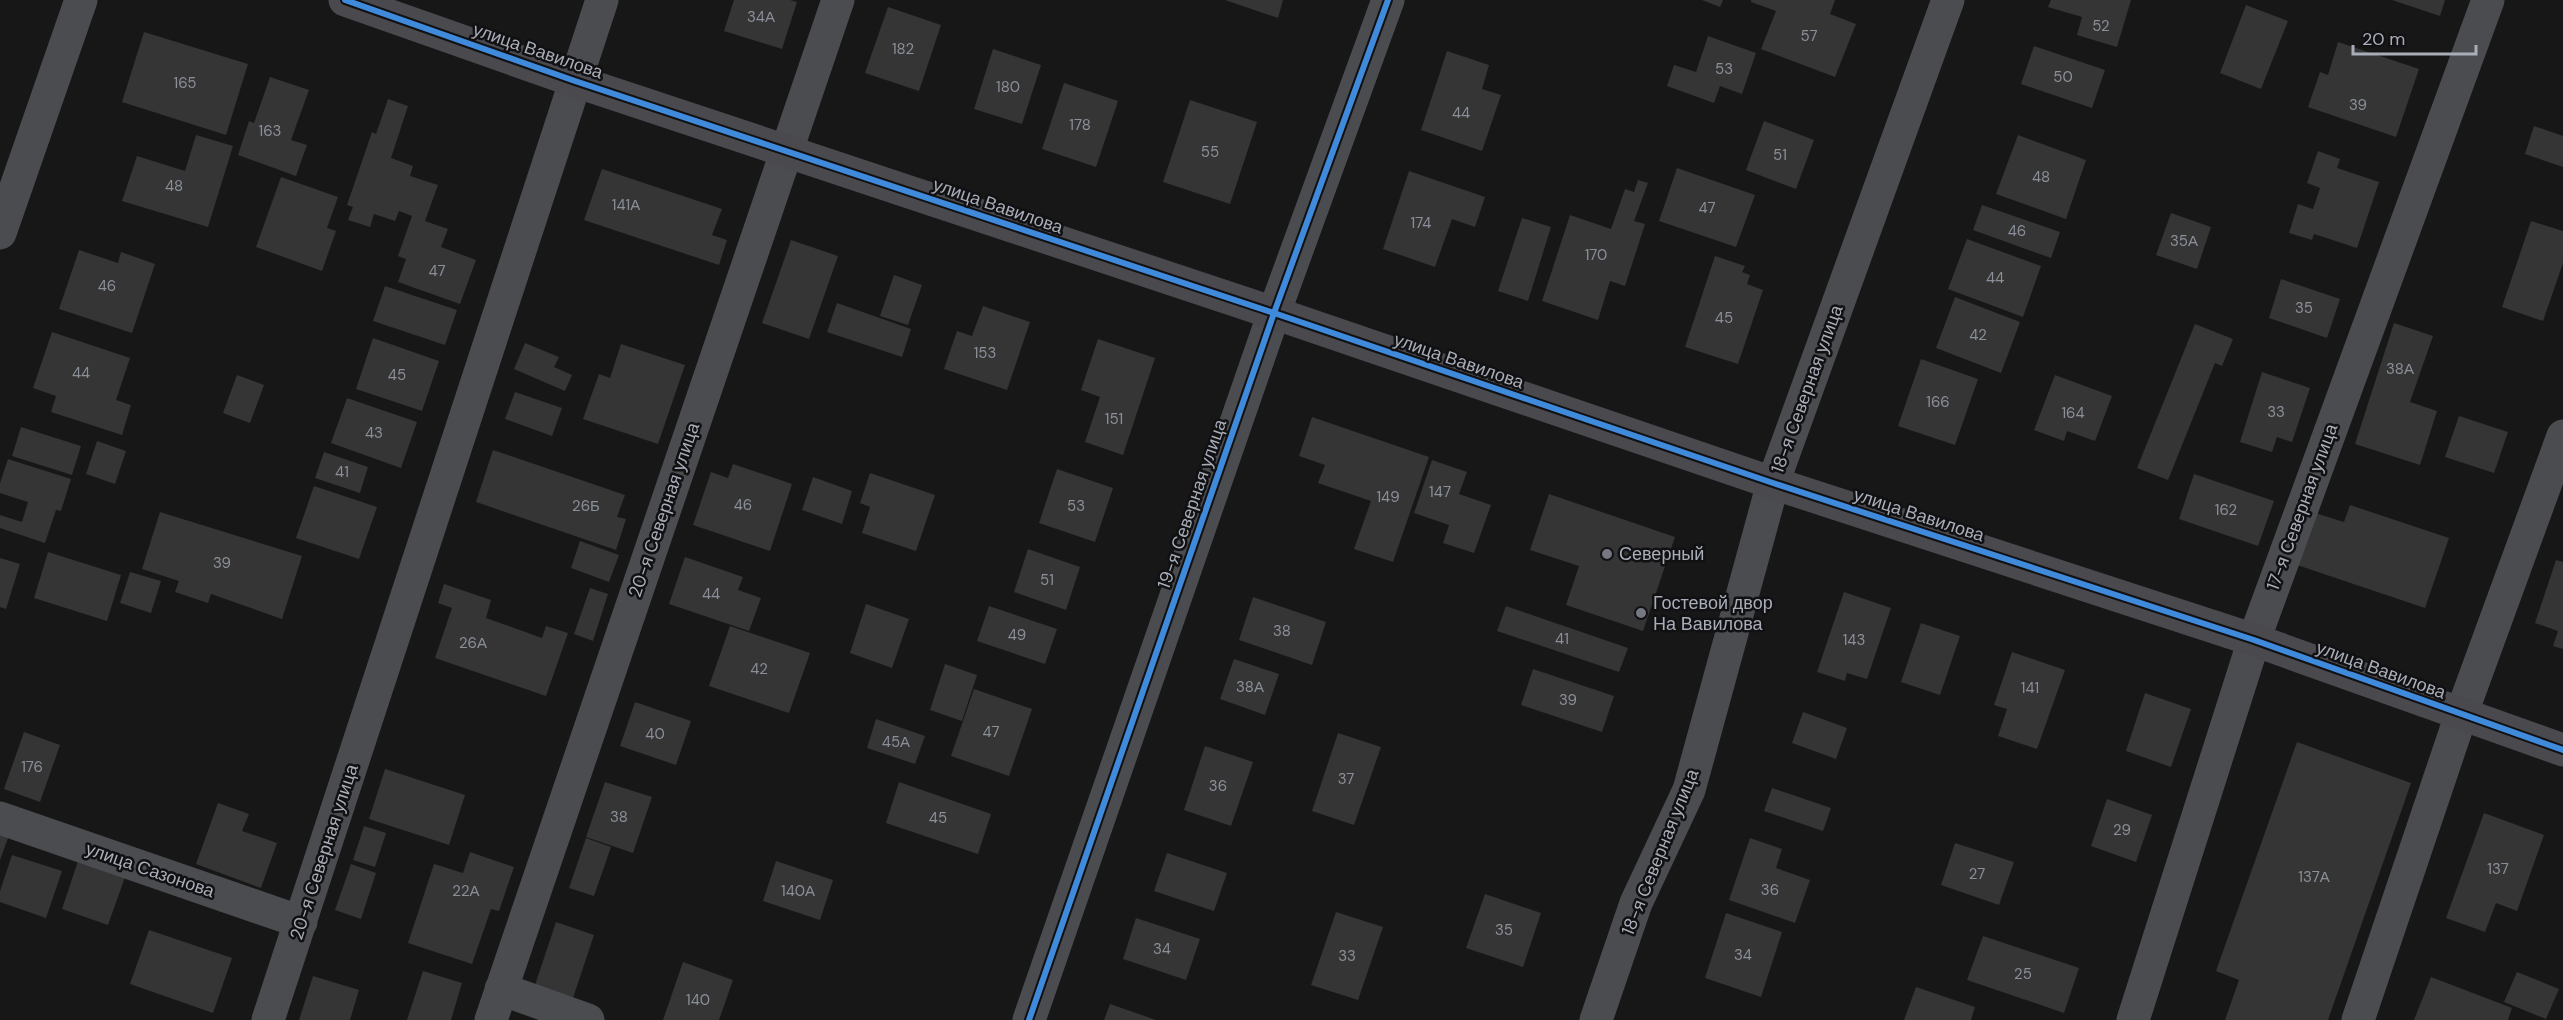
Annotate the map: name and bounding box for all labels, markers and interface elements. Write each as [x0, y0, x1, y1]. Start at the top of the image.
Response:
house number: 34А [747, 7, 775, 27]
house number: 52 [2092, 16, 2110, 36]
street label: улица Вавилова [470, 18, 607, 85]
scale bar [2353, 18, 2476, 56]
house number: 57 [1801, 26, 1817, 46]
text: 20 m [2362, 27, 2405, 51]
house number: 182 [892, 39, 914, 59]
house number: 53 [1715, 59, 1733, 79]
house number: 50 [2053, 67, 2073, 87]
house number: 165 [174, 73, 196, 93]
house number: 180 [996, 77, 1020, 97]
house number: 39 [2349, 95, 2367, 115]
house number: 44 [1452, 103, 1470, 123]
house number: 178 [1069, 115, 1091, 135]
house number: 163 [259, 121, 281, 141]
house number: 55 [1201, 142, 1219, 162]
house number: 51 [1773, 145, 1787, 165]
house number: 48 [2032, 167, 2050, 187]
street label: улица Вавилова [930, 173, 1067, 240]
house number: 48 [165, 176, 183, 196]
house number: 141А [612, 195, 640, 215]
house number: 47 [1698, 198, 1716, 218]
house number: 174 [1411, 213, 1431, 233]
house number: 46 [2008, 221, 2026, 241]
house number: 35А [2170, 231, 2198, 251]
house number: 170 [1585, 245, 1607, 265]
house number: 47 [428, 261, 446, 281]
house number: 44 [1986, 268, 2004, 288]
house number: 46 [98, 276, 116, 296]
house number: 35 [2295, 298, 2313, 318]
street label: 18-я Северная улица [1765, 301, 1849, 476]
house number: 45 [1715, 308, 1733, 328]
house number: 42 [1969, 325, 1987, 345]
street label: улица Вавилова [1391, 328, 1528, 395]
house number: 153 [974, 343, 996, 363]
house number: 38А [2386, 359, 2414, 379]
house number: 44 [72, 363, 90, 383]
house number: 45 [388, 365, 406, 385]
house number: 166 [1926, 392, 1950, 412]
house number: 33 [2267, 402, 2285, 422]
house number: 164 [2061, 403, 2085, 423]
house number: 151 [1105, 409, 1123, 429]
street label: 19-я Северная улица [1152, 415, 1233, 592]
street label: 20-я Северная улица [623, 419, 705, 600]
street label: 17-я Северная улица [2261, 420, 2344, 593]
house number: 43 [365, 423, 383, 443]
house number: 41 [335, 462, 349, 482]
house number: 147 [1429, 482, 1451, 502]
street label: улица Вавилова [1851, 483, 1988, 548]
house number: 149 [1376, 487, 1400, 507]
house number: 46 [734, 495, 752, 515]
house number: 26Б [572, 496, 600, 516]
house number: 53 [1067, 496, 1085, 516]
house number: 162 [2215, 500, 2237, 520]
place label: Северный [1619, 542, 1704, 566]
marker: Северный [1600, 547, 1614, 561]
house number: 39 [213, 553, 231, 573]
house number: 51 [1040, 570, 1054, 590]
house number: 44 [702, 584, 720, 604]
place label: Гостевой двор На Вавилова [1653, 591, 1773, 636]
marker: Гостевой двор На Вавилова [1634, 606, 1648, 620]
house number: 38 [1273, 621, 1291, 641]
house number: 49 [1008, 625, 1026, 645]
house number: 41 [1555, 629, 1569, 649]
house number: 143 [1843, 630, 1865, 650]
house number: 26А [459, 633, 487, 653]
street label: улица Вавилова [2313, 635, 2450, 705]
house number: 42 [750, 659, 768, 679]
house number: 38А [1236, 677, 1264, 697]
house number: 141 [2021, 678, 2039, 698]
house number: 39 [1559, 690, 1577, 710]
house number: 47 [982, 722, 1000, 742]
house number: 40 [645, 724, 665, 744]
house number: 45А [882, 732, 910, 752]
house number: 176 [21, 757, 43, 777]
street label: 20-я Северная улица [284, 760, 364, 943]
street label: 18-я Северная улица [1616, 764, 1705, 939]
house number: 37 [1338, 769, 1354, 789]
house number: 36 [1209, 776, 1227, 796]
house number: 38 [610, 807, 628, 827]
house number: 45 [929, 808, 947, 828]
house number: 29 [2113, 820, 2131, 840]
street label: улица Сазонова [82, 837, 219, 904]
house number: 137 [2487, 859, 2509, 879]
house number: 27 [1969, 864, 1985, 884]
house number: 137А [2298, 867, 2330, 887]
house number: 36 [1761, 880, 1779, 900]
house number: 22А [452, 881, 480, 901]
house number: 140А [781, 881, 815, 901]
house number: 35 [1495, 920, 1513, 940]
house number: 34 [1153, 939, 1171, 959]
house number: 34 [1734, 945, 1752, 965]
house number: 33 [1338, 946, 1356, 966]
house number: 25 [2014, 964, 2032, 984]
house number: 140 [686, 990, 710, 1010]

